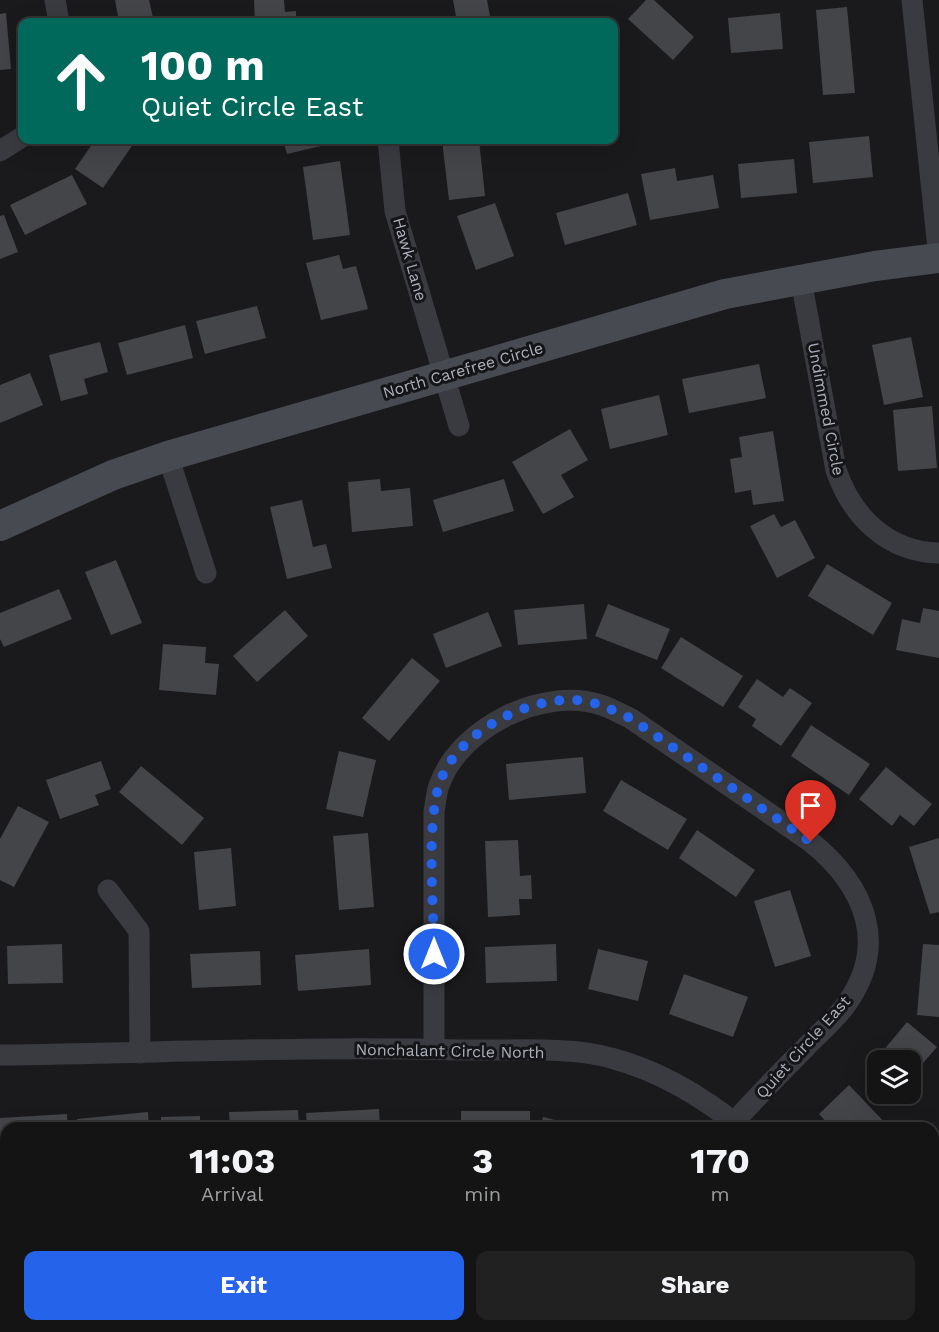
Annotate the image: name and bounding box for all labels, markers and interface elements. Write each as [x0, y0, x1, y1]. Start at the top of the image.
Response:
text: 100 m [141, 41, 265, 90]
icon: ahead [42, 42, 120, 120]
text: Quiet Circle East [141, 91, 363, 123]
street label: Hawk Lane [389, 215, 431, 303]
street label: North Carefree Circle [381, 338, 545, 402]
street label: Undimmed Circle [804, 341, 848, 477]
pin [785, 780, 836, 842]
icon: arrive [794, 789, 827, 822]
position arrow [402, 922, 466, 986]
street label: Quiet Circle East [752, 991, 854, 1102]
street label: Nonchalant Circle North [355, 1040, 545, 1062]
map controls [867, 1050, 921, 1104]
button: layers [867, 1050, 921, 1104]
text: 11:03 [189, 1140, 275, 1182]
text: 3 [472, 1140, 493, 1182]
text: 170 [690, 1140, 750, 1182]
text: Arrival [201, 1182, 263, 1206]
text: min [464, 1182, 501, 1206]
text: m [711, 1182, 730, 1206]
button: Exit [24, 1251, 464, 1320]
button: Share [476, 1251, 915, 1320]

